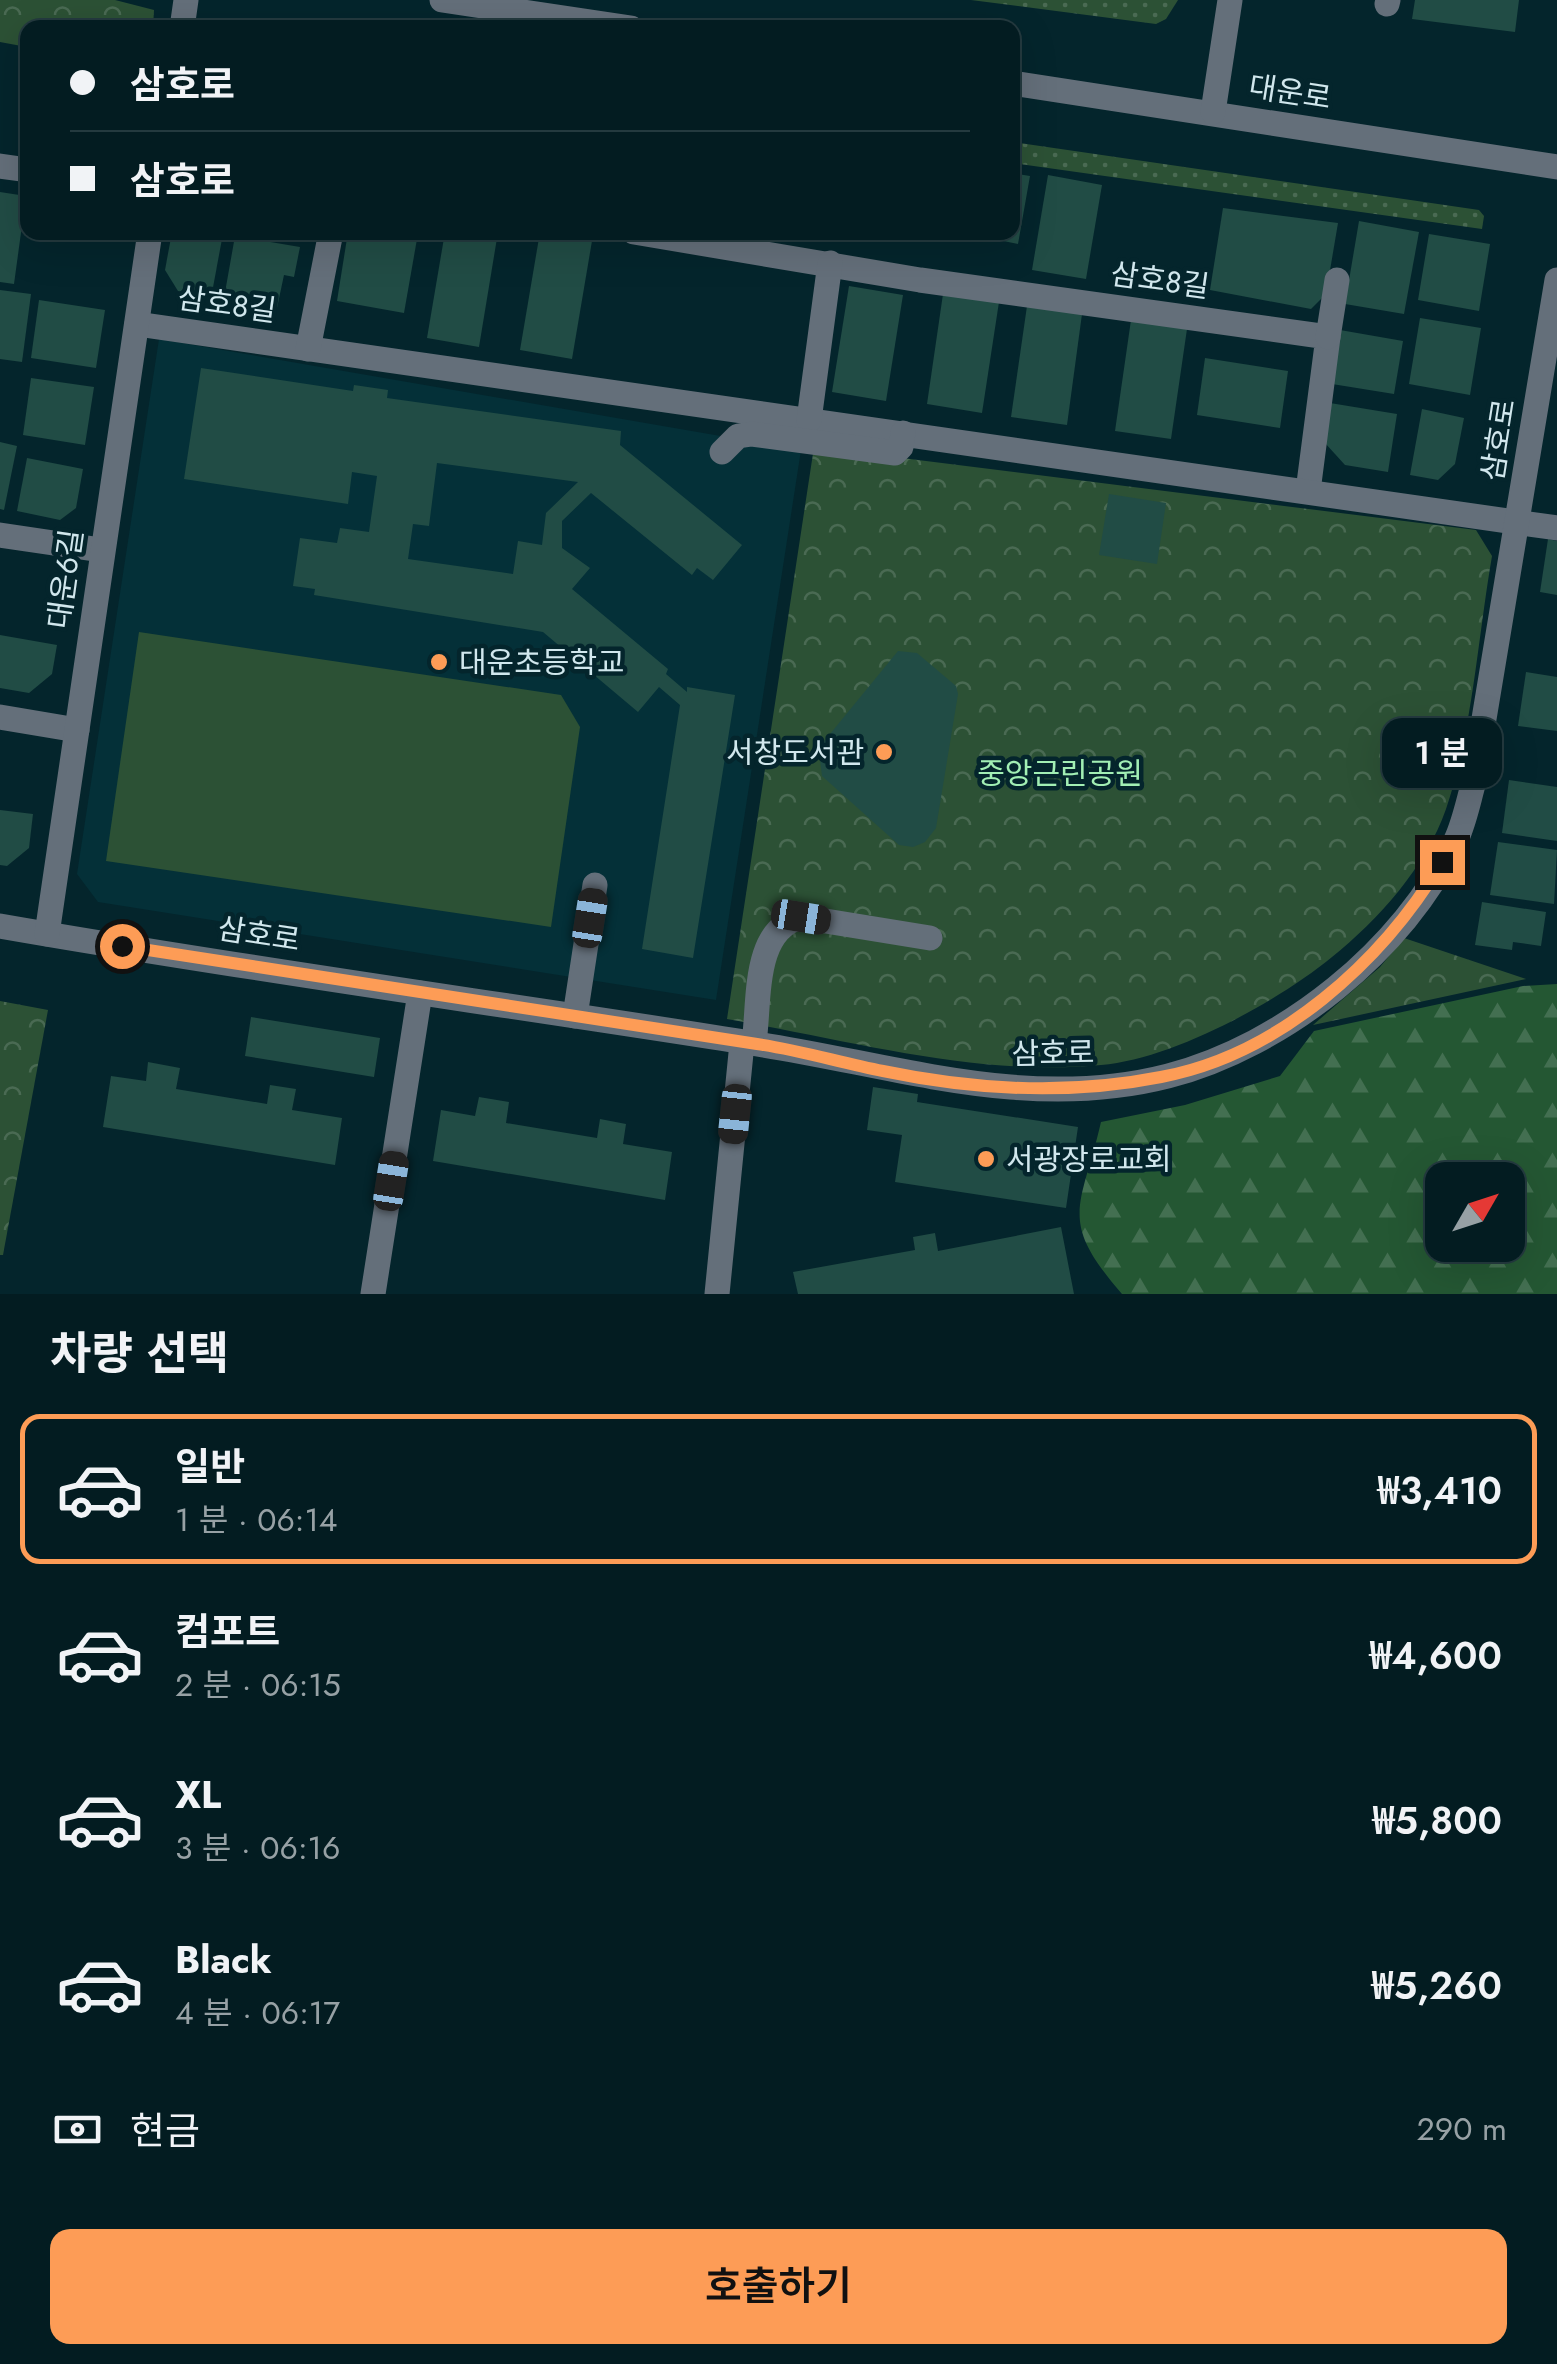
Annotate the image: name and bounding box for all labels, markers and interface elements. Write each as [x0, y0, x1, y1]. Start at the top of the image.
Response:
text: 삼호로 [130, 57, 235, 112]
street label: 대운로 [1246, 64, 1334, 120]
text: 삼호로 [130, 153, 235, 208]
street label: 삼호8길 [1108, 252, 1212, 308]
street label: 삼호8길 [175, 276, 279, 332]
street label: 삼호로 [1470, 396, 1526, 484]
street label: 대운6길 [37, 526, 93, 632]
place label: 대운초등학교 [459, 641, 625, 684]
marker: 대운초등학교 [428, 651, 450, 673]
callout: 1 분 [1382, 717, 1502, 787]
text: 1 분 [1415, 730, 1469, 776]
place label: 서창도서관 [726, 731, 864, 774]
marker: 서창도서관 [873, 741, 895, 763]
park label: 중앙근린공원 [977, 752, 1143, 795]
route end [1420, 840, 1465, 885]
car [570, 886, 610, 950]
car [769, 897, 833, 937]
street label: 삼호로 [215, 906, 303, 962]
route start [100, 924, 145, 969]
street label: 삼호로 [1011, 1031, 1095, 1075]
car [717, 1083, 753, 1145]
place label: 서광장로교회 [1006, 1138, 1172, 1181]
marker: 서광장로교회 [975, 1148, 997, 1170]
car [371, 1149, 411, 1213]
north arrow [1425, 1162, 1525, 1262]
map controls [1425, 1162, 1525, 1262]
text: 차량 선택 [50, 1321, 229, 1386]
text: 일반 [175, 1439, 245, 1494]
icon: car [55, 1444, 145, 1534]
text: ₩3,410 [1377, 1463, 1502, 1518]
text: 1 분 · 06:14 [175, 1497, 338, 1543]
text: 컴포트 [175, 1604, 280, 1659]
icon: car [55, 1609, 145, 1699]
text: ₩4,600 [1369, 1628, 1502, 1683]
text: 2 분 · 06:15 [175, 1662, 341, 1708]
text: XL [175, 1767, 221, 1822]
icon: car [55, 1774, 145, 1864]
text: ₩5,800 [1373, 1793, 1502, 1848]
text: 3 분 · 06:16 [175, 1825, 340, 1871]
text: Black [175, 1932, 272, 1987]
icon: car [55, 1939, 145, 2029]
text: ₩5,260 [1372, 1958, 1502, 2013]
text: 4 분 · 06:17 [175, 1990, 340, 2036]
icon: cash [50, 2102, 105, 2157]
text: 현금 [130, 2103, 200, 2158]
text: 290 m [1417, 2106, 1507, 2152]
button: 호출하기 [50, 2229, 1507, 2344]

